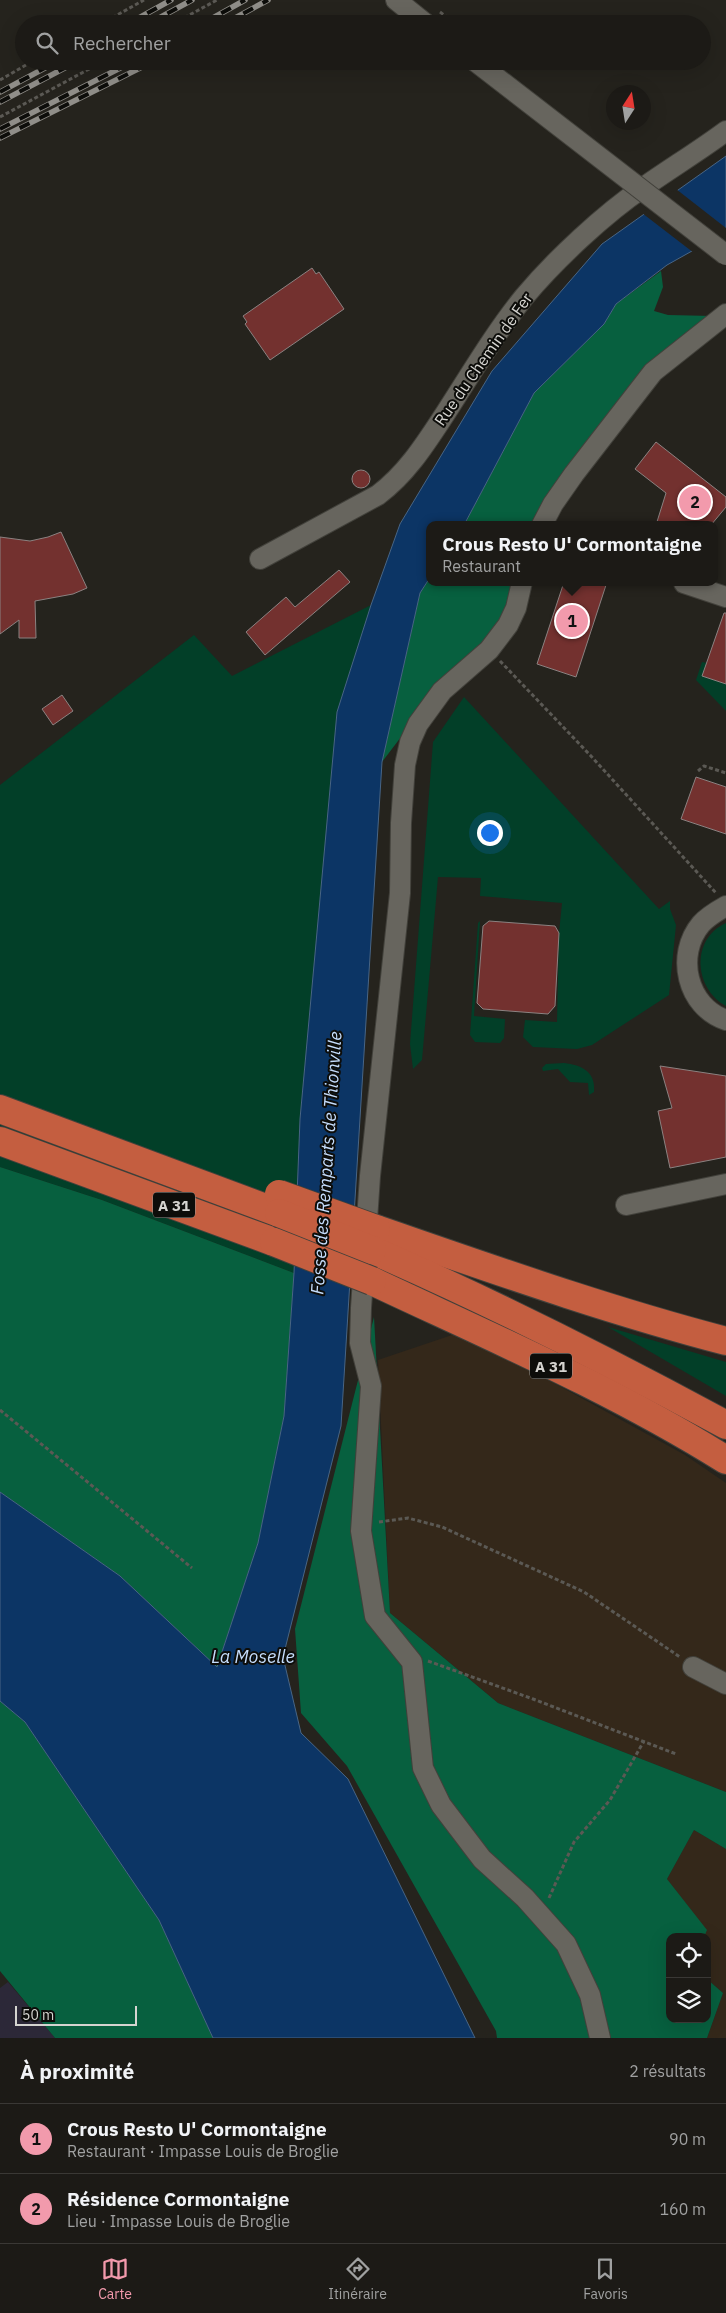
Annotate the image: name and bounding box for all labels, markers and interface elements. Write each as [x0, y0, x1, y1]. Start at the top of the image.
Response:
search box [15, 15, 711, 70]
icon: search [33, 29, 61, 57]
text: Rechercher [73, 31, 171, 55]
north arrow [606, 85, 651, 130]
street label: Rue du Chemin de Fer [430, 289, 536, 429]
pin: 2 [679, 483, 711, 521]
popup [426, 521, 718, 586]
text: Crous Resto U' Cormontaigne [442, 532, 702, 556]
text: Restaurant [442, 556, 521, 576]
pin: 1 [556, 602, 588, 640]
your location [477, 820, 503, 846]
water label: Fosse des Remparts de Thionville [305, 1031, 347, 1295]
road number: A 31 [153, 1192, 195, 1218]
road number: A 31 [530, 1354, 572, 1378]
water label: La Moselle [211, 1645, 295, 1668]
map controls [666, 1933, 711, 2023]
button: locate [666, 1933, 711, 1978]
button: layers [666, 1978, 711, 2023]
scale bar [15, 2003, 138, 2026]
text: 50 m [22, 2006, 54, 2024]
text: À proximité [20, 2057, 134, 2085]
text: 2 résultats [629, 2061, 706, 2081]
text: Crous Resto U' Cormontaigne [67, 2117, 327, 2141]
text: 1 [31, 2129, 41, 2149]
text: 90 m [669, 2129, 706, 2149]
text: Restaurant · Impasse Louis de Broglie [67, 2141, 339, 2161]
text: Résidence Cormontaigne [67, 2187, 289, 2211]
text: 2 [31, 2199, 41, 2219]
text: 160 m [659, 2199, 706, 2219]
text: Lieu · Impasse Louis de Broglie [67, 2211, 290, 2231]
tab: Carte [98, 2255, 132, 2303]
tab: Itinéraire [328, 2255, 387, 2303]
tab: Favoris [583, 2255, 628, 2303]

